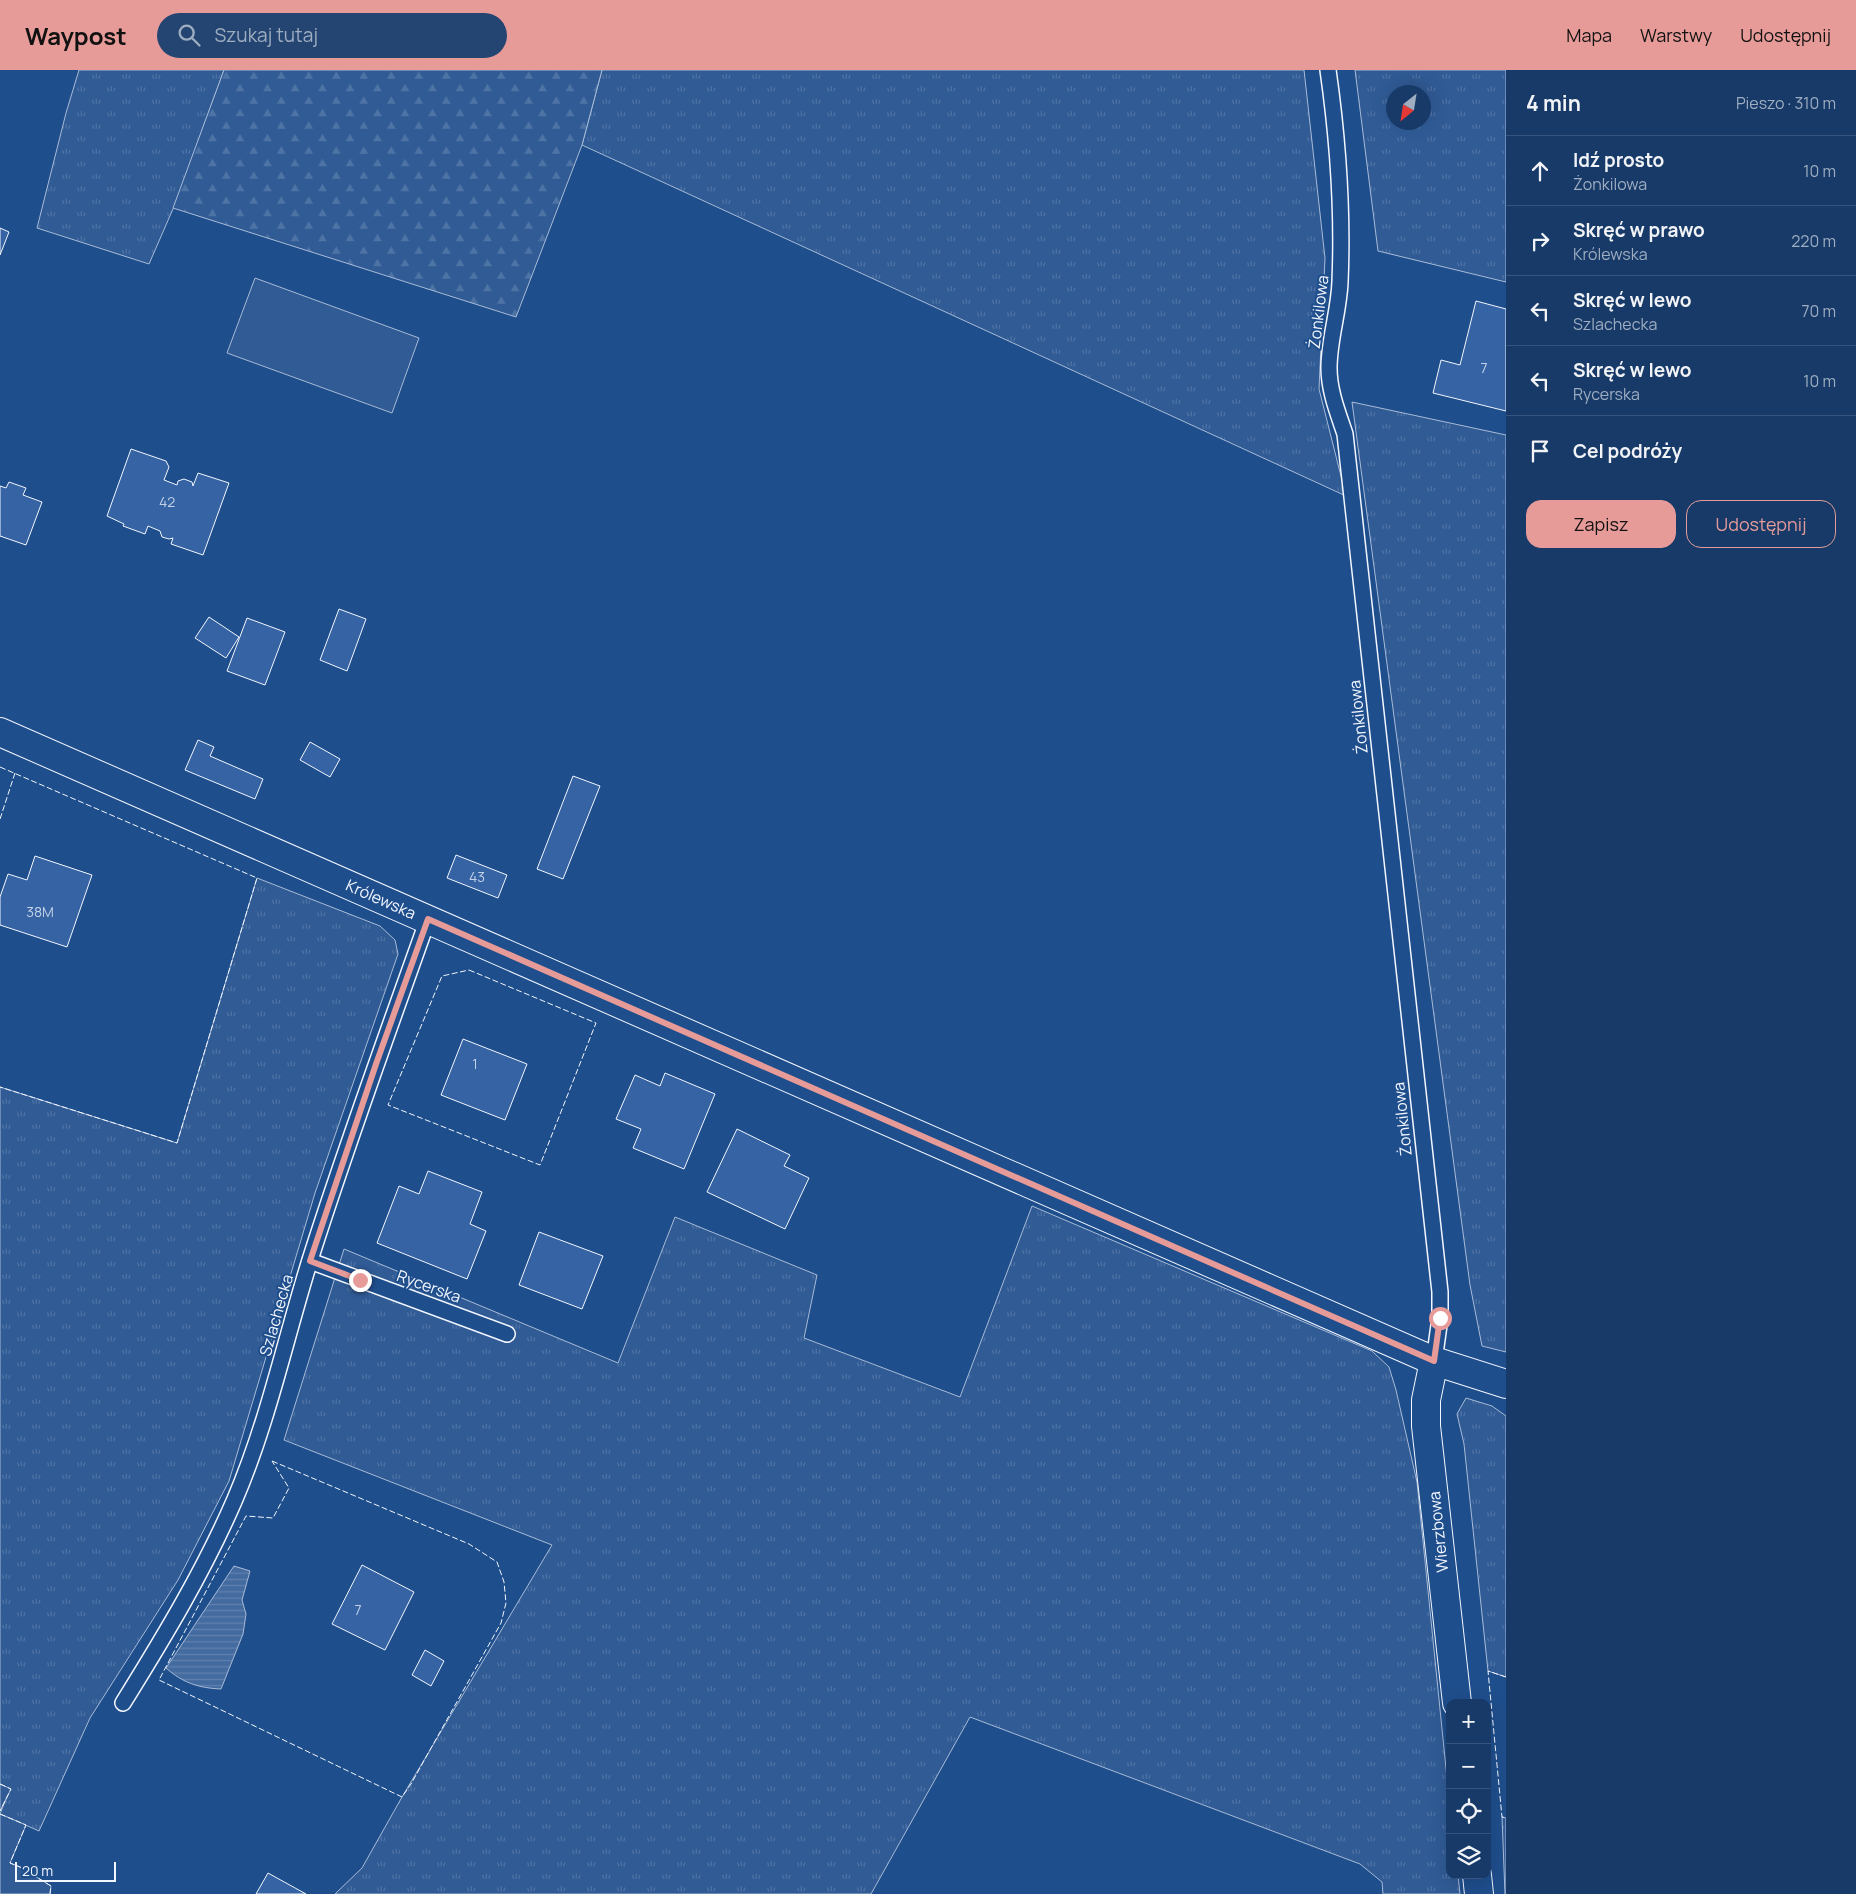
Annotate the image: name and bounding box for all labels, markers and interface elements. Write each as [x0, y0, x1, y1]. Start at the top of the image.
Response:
search box [157, 13, 507, 58]
text: Waypost [25, 19, 127, 52]
icon: search [175, 21, 203, 49]
text: Szukaj tutaj [215, 22, 318, 48]
text: Mapa [1566, 23, 1612, 47]
text: Warstwy [1640, 23, 1712, 47]
text: Udostępnij [1740, 23, 1831, 47]
north arrow [1386, 85, 1431, 130]
text: 4 min [1526, 89, 1581, 117]
text: Pieszo · 310 m [1736, 92, 1836, 114]
text: Idź prosto [1573, 147, 1664, 173]
icon: ahead [1526, 157, 1554, 185]
text: 10 m [1803, 160, 1836, 182]
text: Żonkilowa [1573, 173, 1647, 195]
text: Skręć w prawo [1573, 217, 1705, 243]
icon: right [1526, 227, 1554, 255]
text: 220 m [1791, 230, 1836, 252]
text: Królewska [1573, 243, 1648, 265]
street label: Żonkilowa [1303, 274, 1333, 350]
text: Skręć w lewo [1573, 287, 1692, 313]
icon: left [1526, 297, 1554, 325]
text: 70 m [1801, 300, 1836, 322]
text: Szlachecka [1573, 313, 1657, 335]
text: Skręć w lewo [1573, 357, 1692, 383]
house number: 7 [1480, 358, 1488, 377]
icon: left [1526, 367, 1554, 395]
text: 10 m [1803, 370, 1836, 392]
text: Rycerska [1573, 383, 1640, 405]
icon: arrive [1526, 437, 1554, 465]
text: Cel podróży [1573, 438, 1682, 464]
house number: 42 [159, 492, 175, 511]
button: Zapisz [1526, 500, 1676, 548]
button: Udostępnij [1686, 500, 1836, 548]
street label: Żonkilowa [1343, 679, 1373, 755]
house number: 43 [469, 867, 485, 886]
street label: Królewska [342, 874, 420, 924]
house number: 38M [26, 902, 54, 921]
house number: 1 [472, 1054, 478, 1073]
street label: Żonkilowa [1387, 1081, 1417, 1157]
street label: Rycerska [394, 1264, 464, 1308]
route end [349, 1269, 372, 1292]
street label: Szlachecka [254, 1271, 298, 1359]
route start [1429, 1307, 1452, 1330]
street label: Wierzbowa [1423, 1490, 1453, 1574]
house number: 7 [354, 1600, 362, 1619]
map controls [1446, 1699, 1491, 1879]
button: + [1446, 1699, 1491, 1744]
button: − [1446, 1744, 1491, 1789]
button: locate [1446, 1789, 1491, 1834]
button: layers [1446, 1834, 1491, 1879]
scale bar [15, 1859, 116, 1882]
text: 20 m [22, 1861, 53, 1880]

